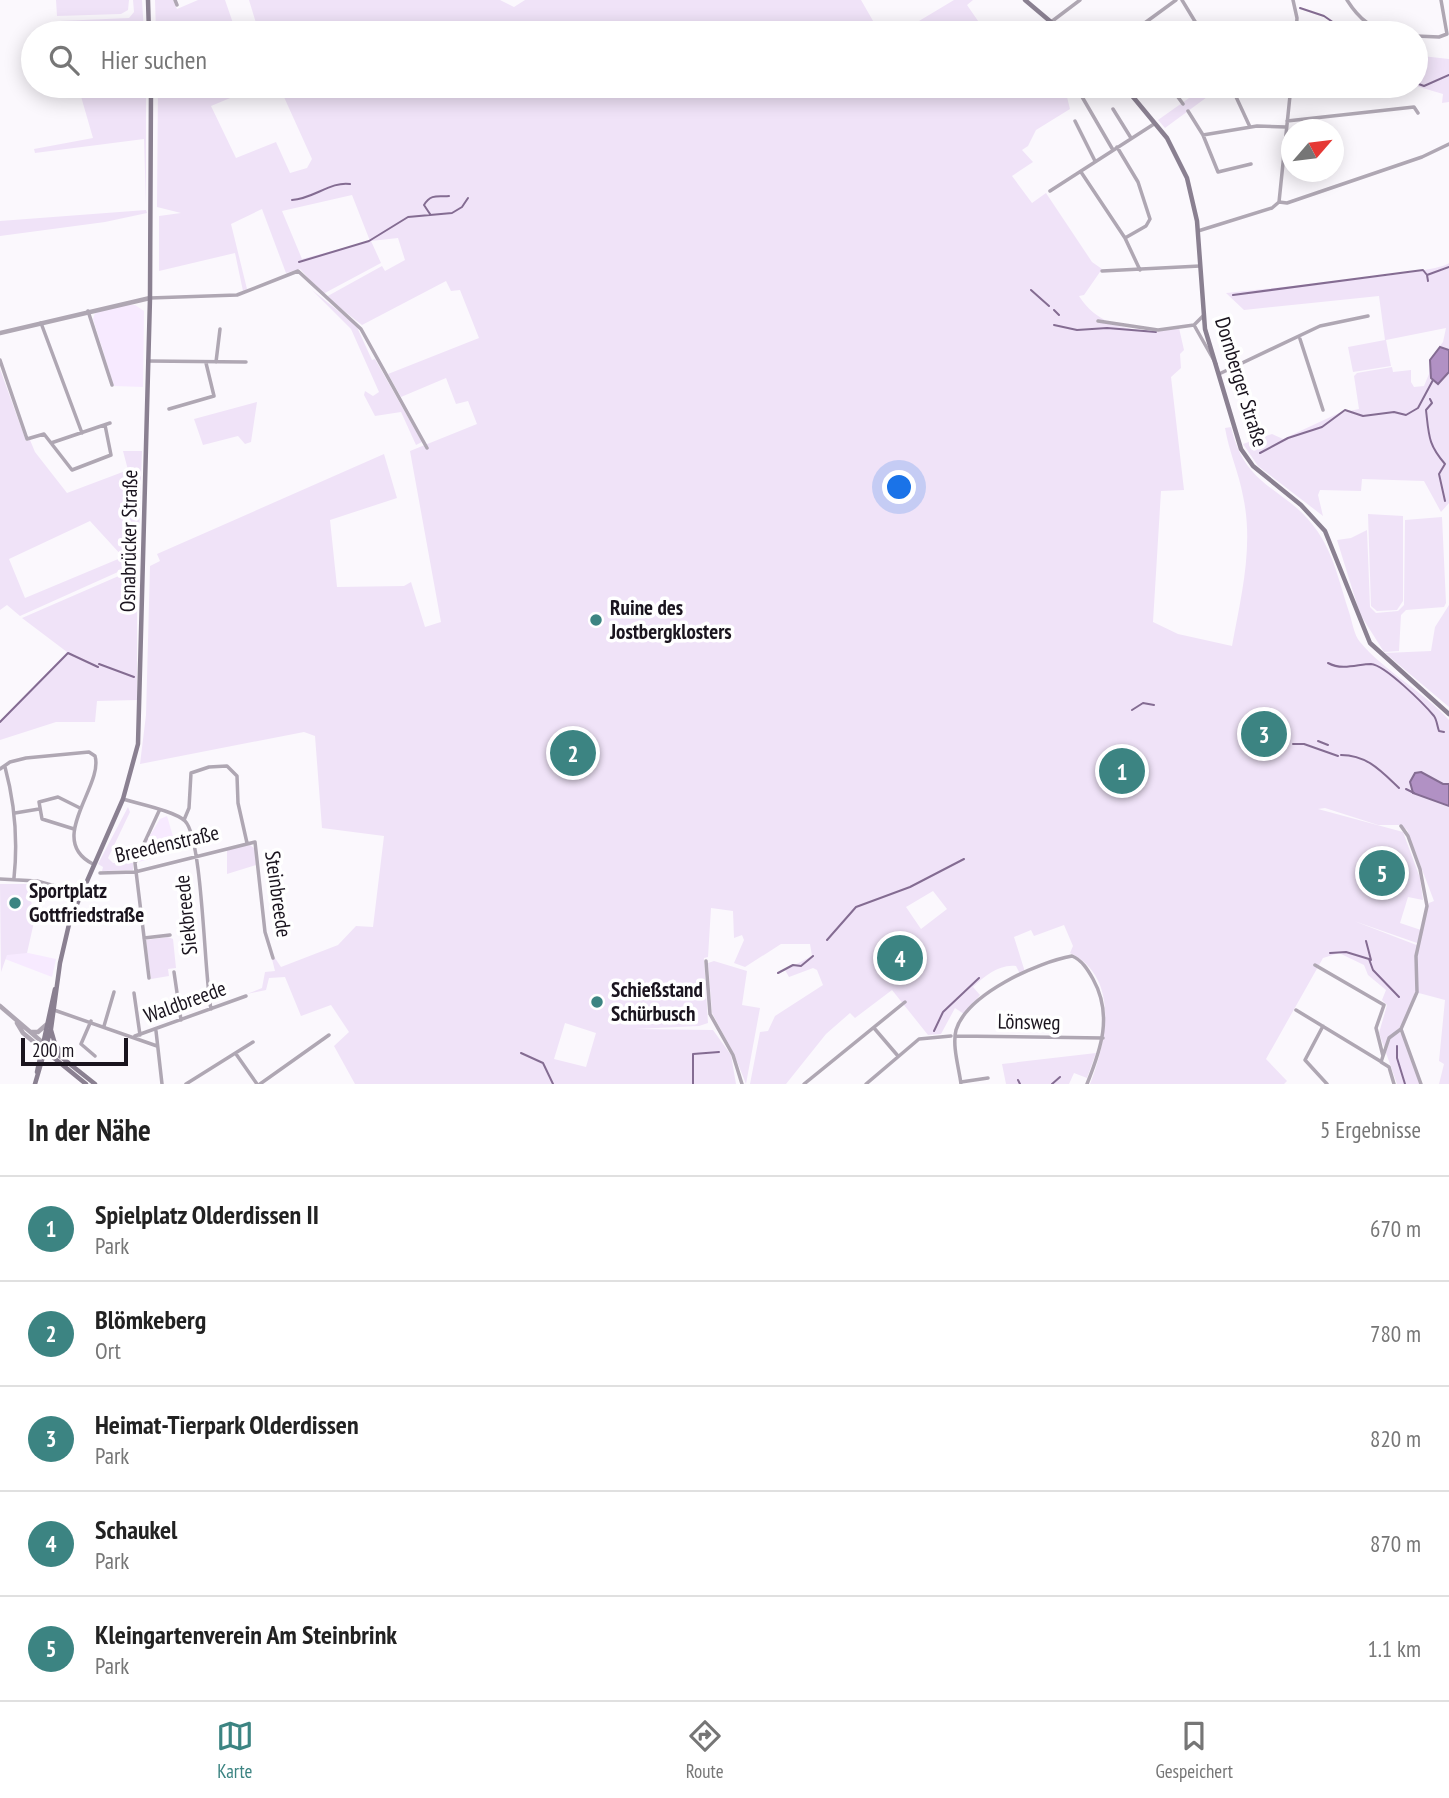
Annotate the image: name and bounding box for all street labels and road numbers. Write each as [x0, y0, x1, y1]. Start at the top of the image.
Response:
street label: Dornberger Straße [1209, 314, 1274, 450]
street label: Osnabrücker Straße [114, 470, 143, 612]
street label: Breedenstraße [112, 818, 221, 869]
street label: Steinbreede [259, 849, 298, 939]
street label: Siekbreede [168, 874, 203, 956]
street label: Waldbreede [140, 974, 230, 1029]
street label: Lönsweg [997, 1007, 1061, 1036]

